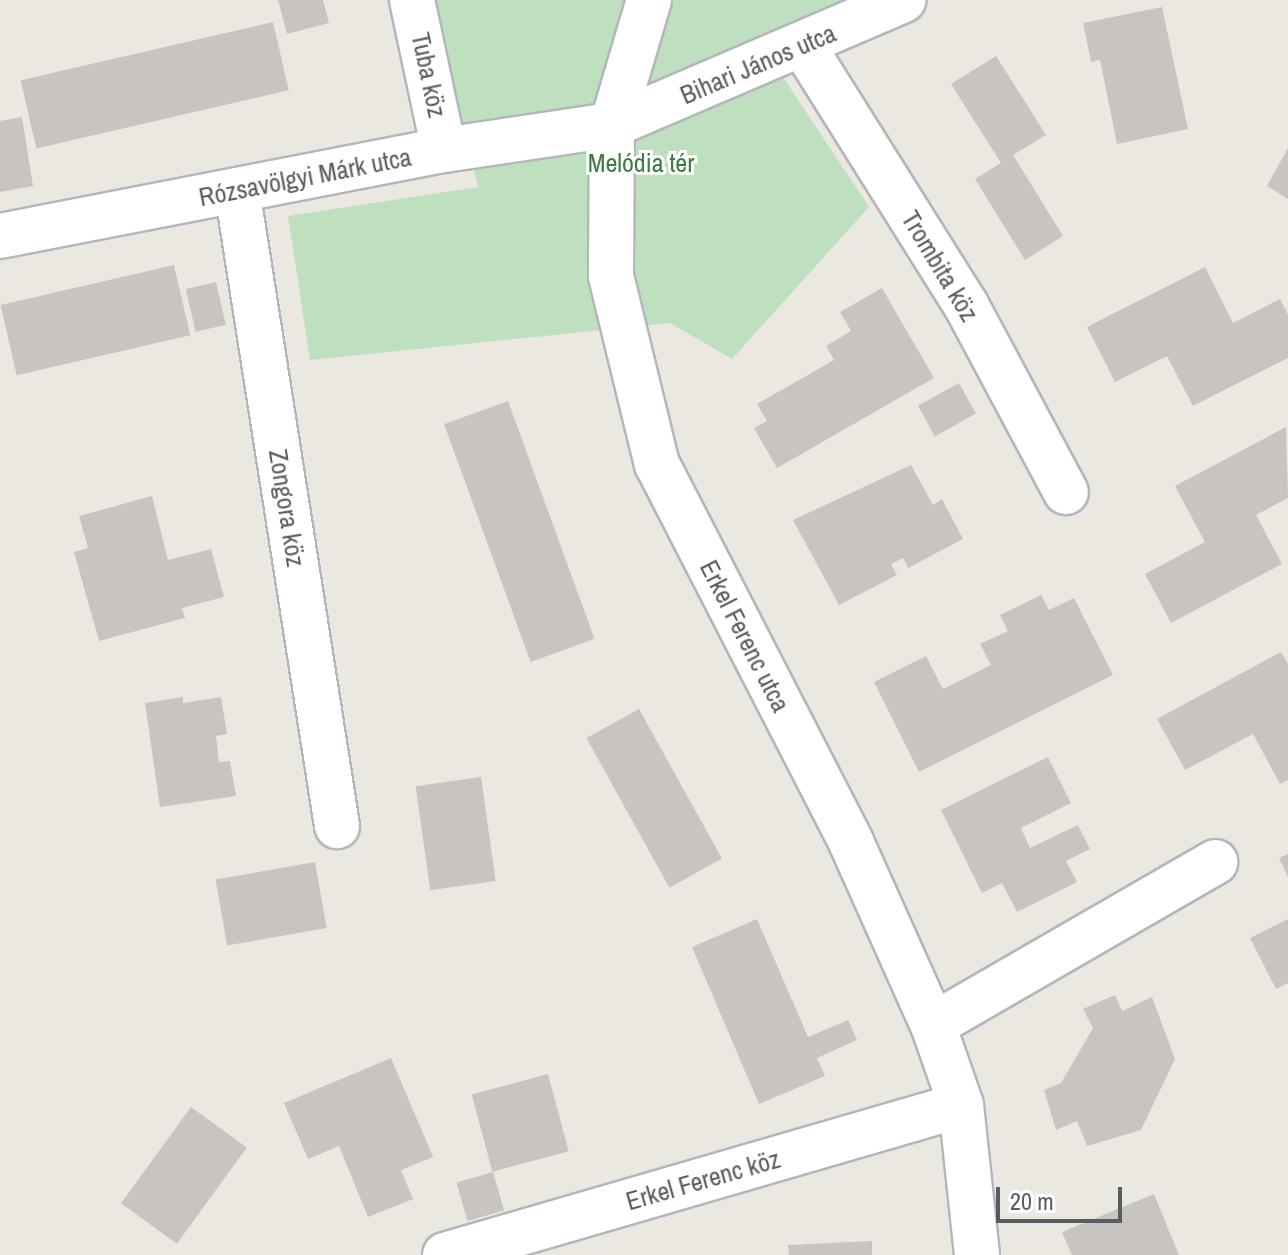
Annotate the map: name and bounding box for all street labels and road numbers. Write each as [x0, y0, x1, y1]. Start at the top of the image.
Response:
street label: Bihari János utca [676, 17, 840, 111]
street label: Tuba köz [405, 30, 453, 120]
street label: Rózsavölgyi Márk utca [196, 141, 414, 213]
street label: Trombita köz [895, 205, 985, 327]
street label: Zongora köz [262, 447, 312, 569]
street label: Erkel Ferenc utca [693, 555, 797, 717]
street label: Erkel Ferenc köz [622, 1143, 784, 1217]

